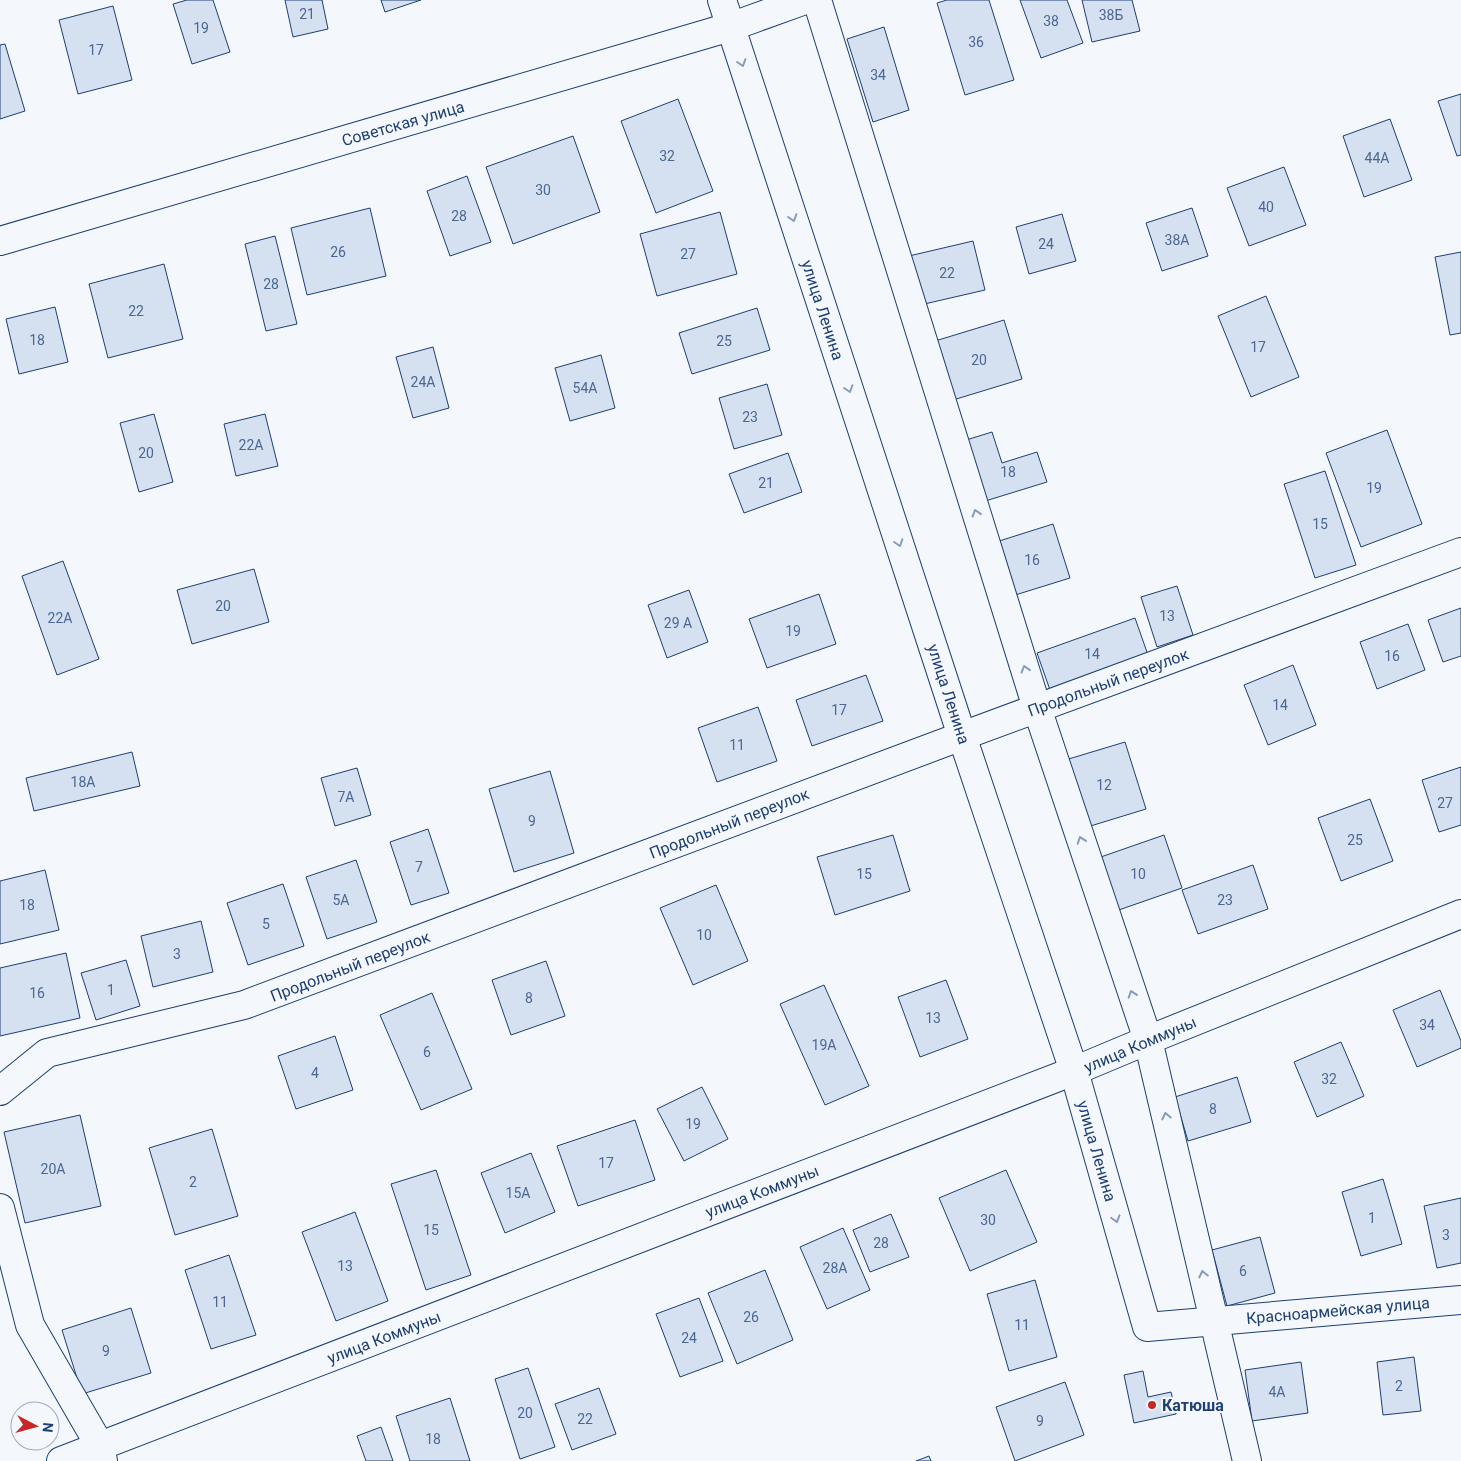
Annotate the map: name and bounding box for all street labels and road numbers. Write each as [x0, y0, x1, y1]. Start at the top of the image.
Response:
street label: Советская улица [340, 97, 467, 150]
street label: улица Ленина [797, 258, 848, 363]
street label: улица Ленина [923, 642, 974, 747]
street label: Продольный переулок [1025, 644, 1192, 720]
street label: Продольный переулок [647, 784, 812, 863]
street label: Продольный переулок [268, 927, 433, 1006]
street label: улица Коммуны [1081, 1012, 1199, 1077]
street label: улица Ленина [1073, 1098, 1120, 1204]
street label: улица Коммуны [703, 1161, 822, 1222]
street label: Красноармейская улица [1245, 1293, 1431, 1328]
street label: улица Коммуны [325, 1307, 444, 1368]

